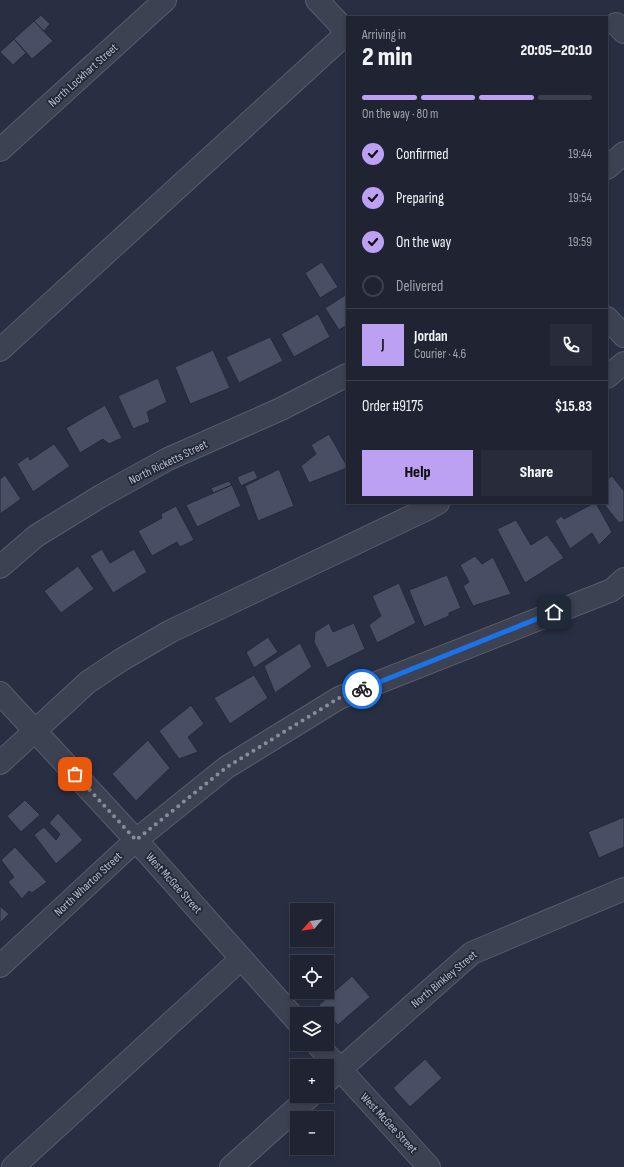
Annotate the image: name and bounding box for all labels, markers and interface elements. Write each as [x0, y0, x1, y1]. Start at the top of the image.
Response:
text: Arriving in [362, 27, 406, 43]
street label: North Lockhart Street [46, 40, 121, 110]
text: 20:05–20:10 [520, 41, 592, 60]
text: 2 min [362, 42, 412, 73]
text: On the way · 80 m [362, 106, 438, 122]
icon: check [362, 143, 384, 165]
text: Confirmed [396, 145, 449, 164]
text: 19:44 [568, 146, 592, 162]
icon: check [362, 187, 384, 209]
text: Preparing [396, 189, 444, 208]
text: 19:54 [569, 190, 592, 206]
icon: check [362, 231, 384, 253]
text: On the way [396, 233, 451, 252]
text: 19:59 [568, 234, 592, 250]
text: Delivered [396, 277, 443, 296]
button: phone [550, 324, 592, 366]
text: Jordan [414, 327, 448, 346]
text: J [381, 335, 385, 354]
text: Courier · 4.6 [414, 346, 466, 362]
text: Order #9175 [362, 397, 423, 416]
text: $15.83 [555, 397, 592, 416]
street label: North Ricketts Street [126, 437, 210, 488]
button: Help [362, 450, 473, 496]
button: Share [481, 450, 592, 496]
pin [537, 595, 571, 629]
icon: home [543, 601, 565, 623]
courier [342, 669, 382, 709]
icon: bike [351, 678, 373, 700]
pin [58, 757, 92, 791]
icon: bag [64, 763, 86, 785]
street label: North Wharton Street [51, 849, 126, 920]
street label: West McGee Street [142, 850, 205, 917]
north arrow [290, 903, 334, 947]
map controls [290, 903, 334, 1155]
street label: North Binkley Street [408, 947, 481, 1011]
button: locate [290, 955, 334, 999]
button: layers [290, 1007, 334, 1051]
button: + [290, 1059, 334, 1103]
street label: West McGee Street [357, 1090, 421, 1157]
button: − [290, 1111, 334, 1155]

